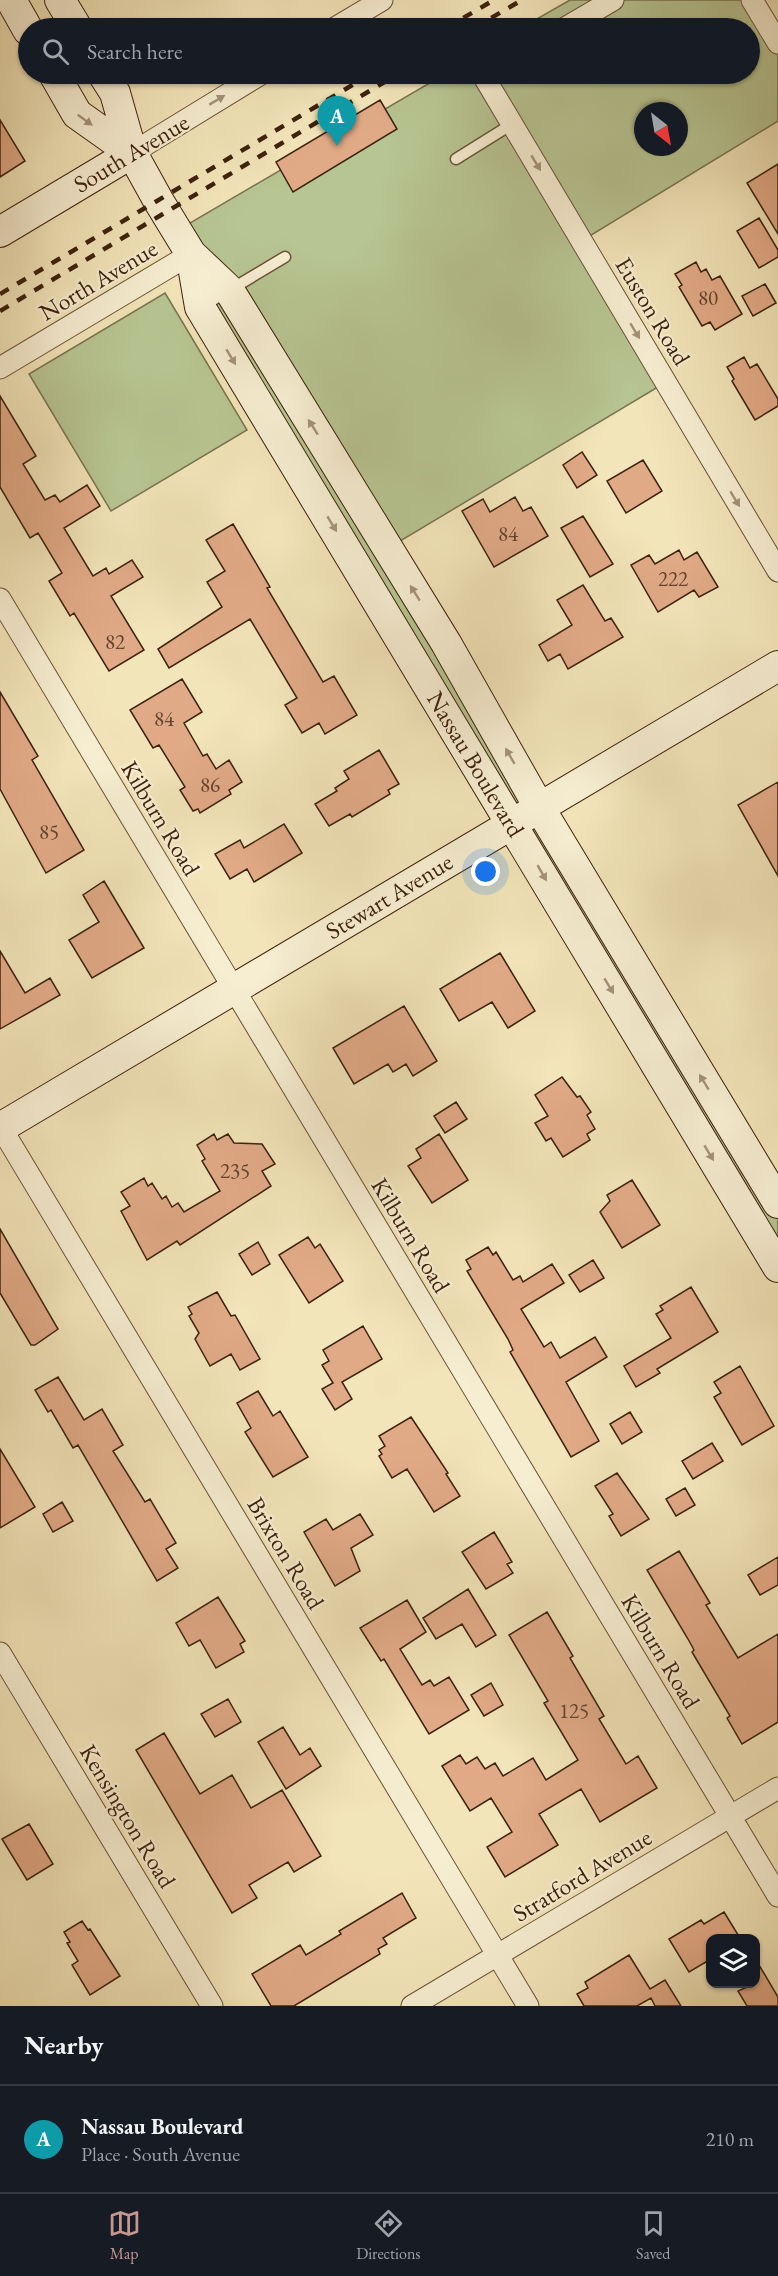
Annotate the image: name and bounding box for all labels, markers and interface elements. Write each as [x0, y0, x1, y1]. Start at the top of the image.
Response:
search box [18, 18, 760, 84]
icon: search [39, 35, 72, 68]
text: Search here [87, 37, 182, 66]
one-way arrow [209, 95, 225, 106]
pin: A [318, 96, 356, 146]
north arrow [634, 102, 688, 156]
street label: South Avenue [68, 106, 194, 200]
one-way arrow [77, 114, 93, 126]
one-way arrow [530, 155, 541, 171]
street label: North Avenue [33, 233, 163, 327]
street label: Euston Road [609, 251, 698, 372]
house number: 80 [698, 284, 718, 311]
one-way arrow [630, 323, 641, 339]
one-way arrow [225, 349, 236, 365]
one-way arrow [308, 419, 319, 435]
one-way arrow [730, 490, 740, 507]
one-way arrow [326, 516, 337, 532]
house number: 84 [498, 520, 519, 547]
house number: 222 [658, 565, 688, 592]
one-way arrow [410, 585, 421, 602]
house number: 82 [105, 628, 125, 655]
street label: Nassau Boulevard [420, 685, 532, 843]
house number: 84 [154, 705, 175, 732]
one-way arrow [505, 748, 516, 764]
street label: Kilburn Road [115, 755, 208, 882]
house number: 86 [200, 771, 220, 798]
house number: 85 [39, 818, 59, 845]
street label: Stewart Avenue [320, 846, 458, 946]
your location [471, 857, 500, 886]
one-way arrow [536, 865, 546, 882]
one-way arrow [603, 978, 614, 994]
one-way arrow [698, 1074, 709, 1090]
one-way arrow [704, 1145, 715, 1161]
house number: 235 [220, 1157, 250, 1184]
street label: Kilburn Road [365, 1172, 458, 1299]
street label: Brixton Road [240, 1491, 332, 1615]
street label: Kilburn Road [615, 1588, 708, 1715]
house number: 125 [559, 1697, 589, 1724]
street label: Kensington Road [73, 1738, 184, 1894]
street label: Stratford Avenue [507, 1821, 657, 1929]
map controls [706, 1934, 760, 1988]
button: layers [706, 1934, 760, 1988]
text: Nearby [24, 2028, 104, 2062]
text: Nassau Boulevard [81, 2112, 243, 2141]
text: A [36, 2126, 51, 2152]
text: 210 m [706, 2126, 754, 2152]
text: Place · South Avenue [81, 2141, 240, 2167]
tab: Map [108, 2207, 141, 2264]
tab: Directions [356, 2207, 421, 2264]
tab: Saved [636, 2207, 670, 2264]

